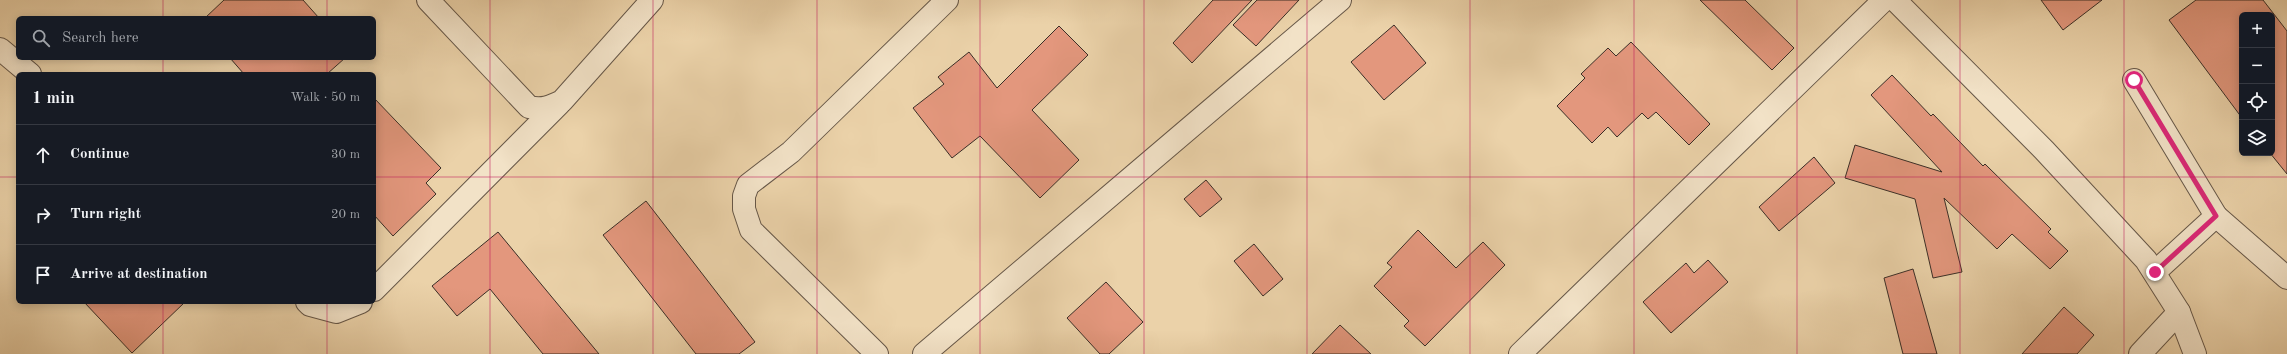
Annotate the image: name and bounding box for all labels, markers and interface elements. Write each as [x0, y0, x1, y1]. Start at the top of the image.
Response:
map controls [2239, 12, 2275, 156]
button: + [2239, 12, 2275, 48]
search box [16, 16, 376, 60]
icon: search [30, 27, 52, 49]
text: Search here [62, 31, 139, 46]
button: − [2239, 48, 2275, 84]
route start [2125, 71, 2143, 89]
button: locate [2239, 84, 2275, 120]
text: 1 min [32, 90, 75, 107]
text: Walk · 50 m [291, 91, 360, 104]
button: layers [2239, 120, 2275, 156]
icon: ahead [32, 144, 54, 166]
text: Continue [70, 147, 129, 162]
text: 30 m [331, 148, 360, 161]
icon: right [32, 204, 54, 226]
text: Turn right [70, 207, 141, 222]
text: 20 m [331, 208, 360, 221]
route end [2146, 263, 2164, 281]
icon: arrive [32, 264, 54, 286]
text: Arrive at destination [70, 267, 208, 282]

